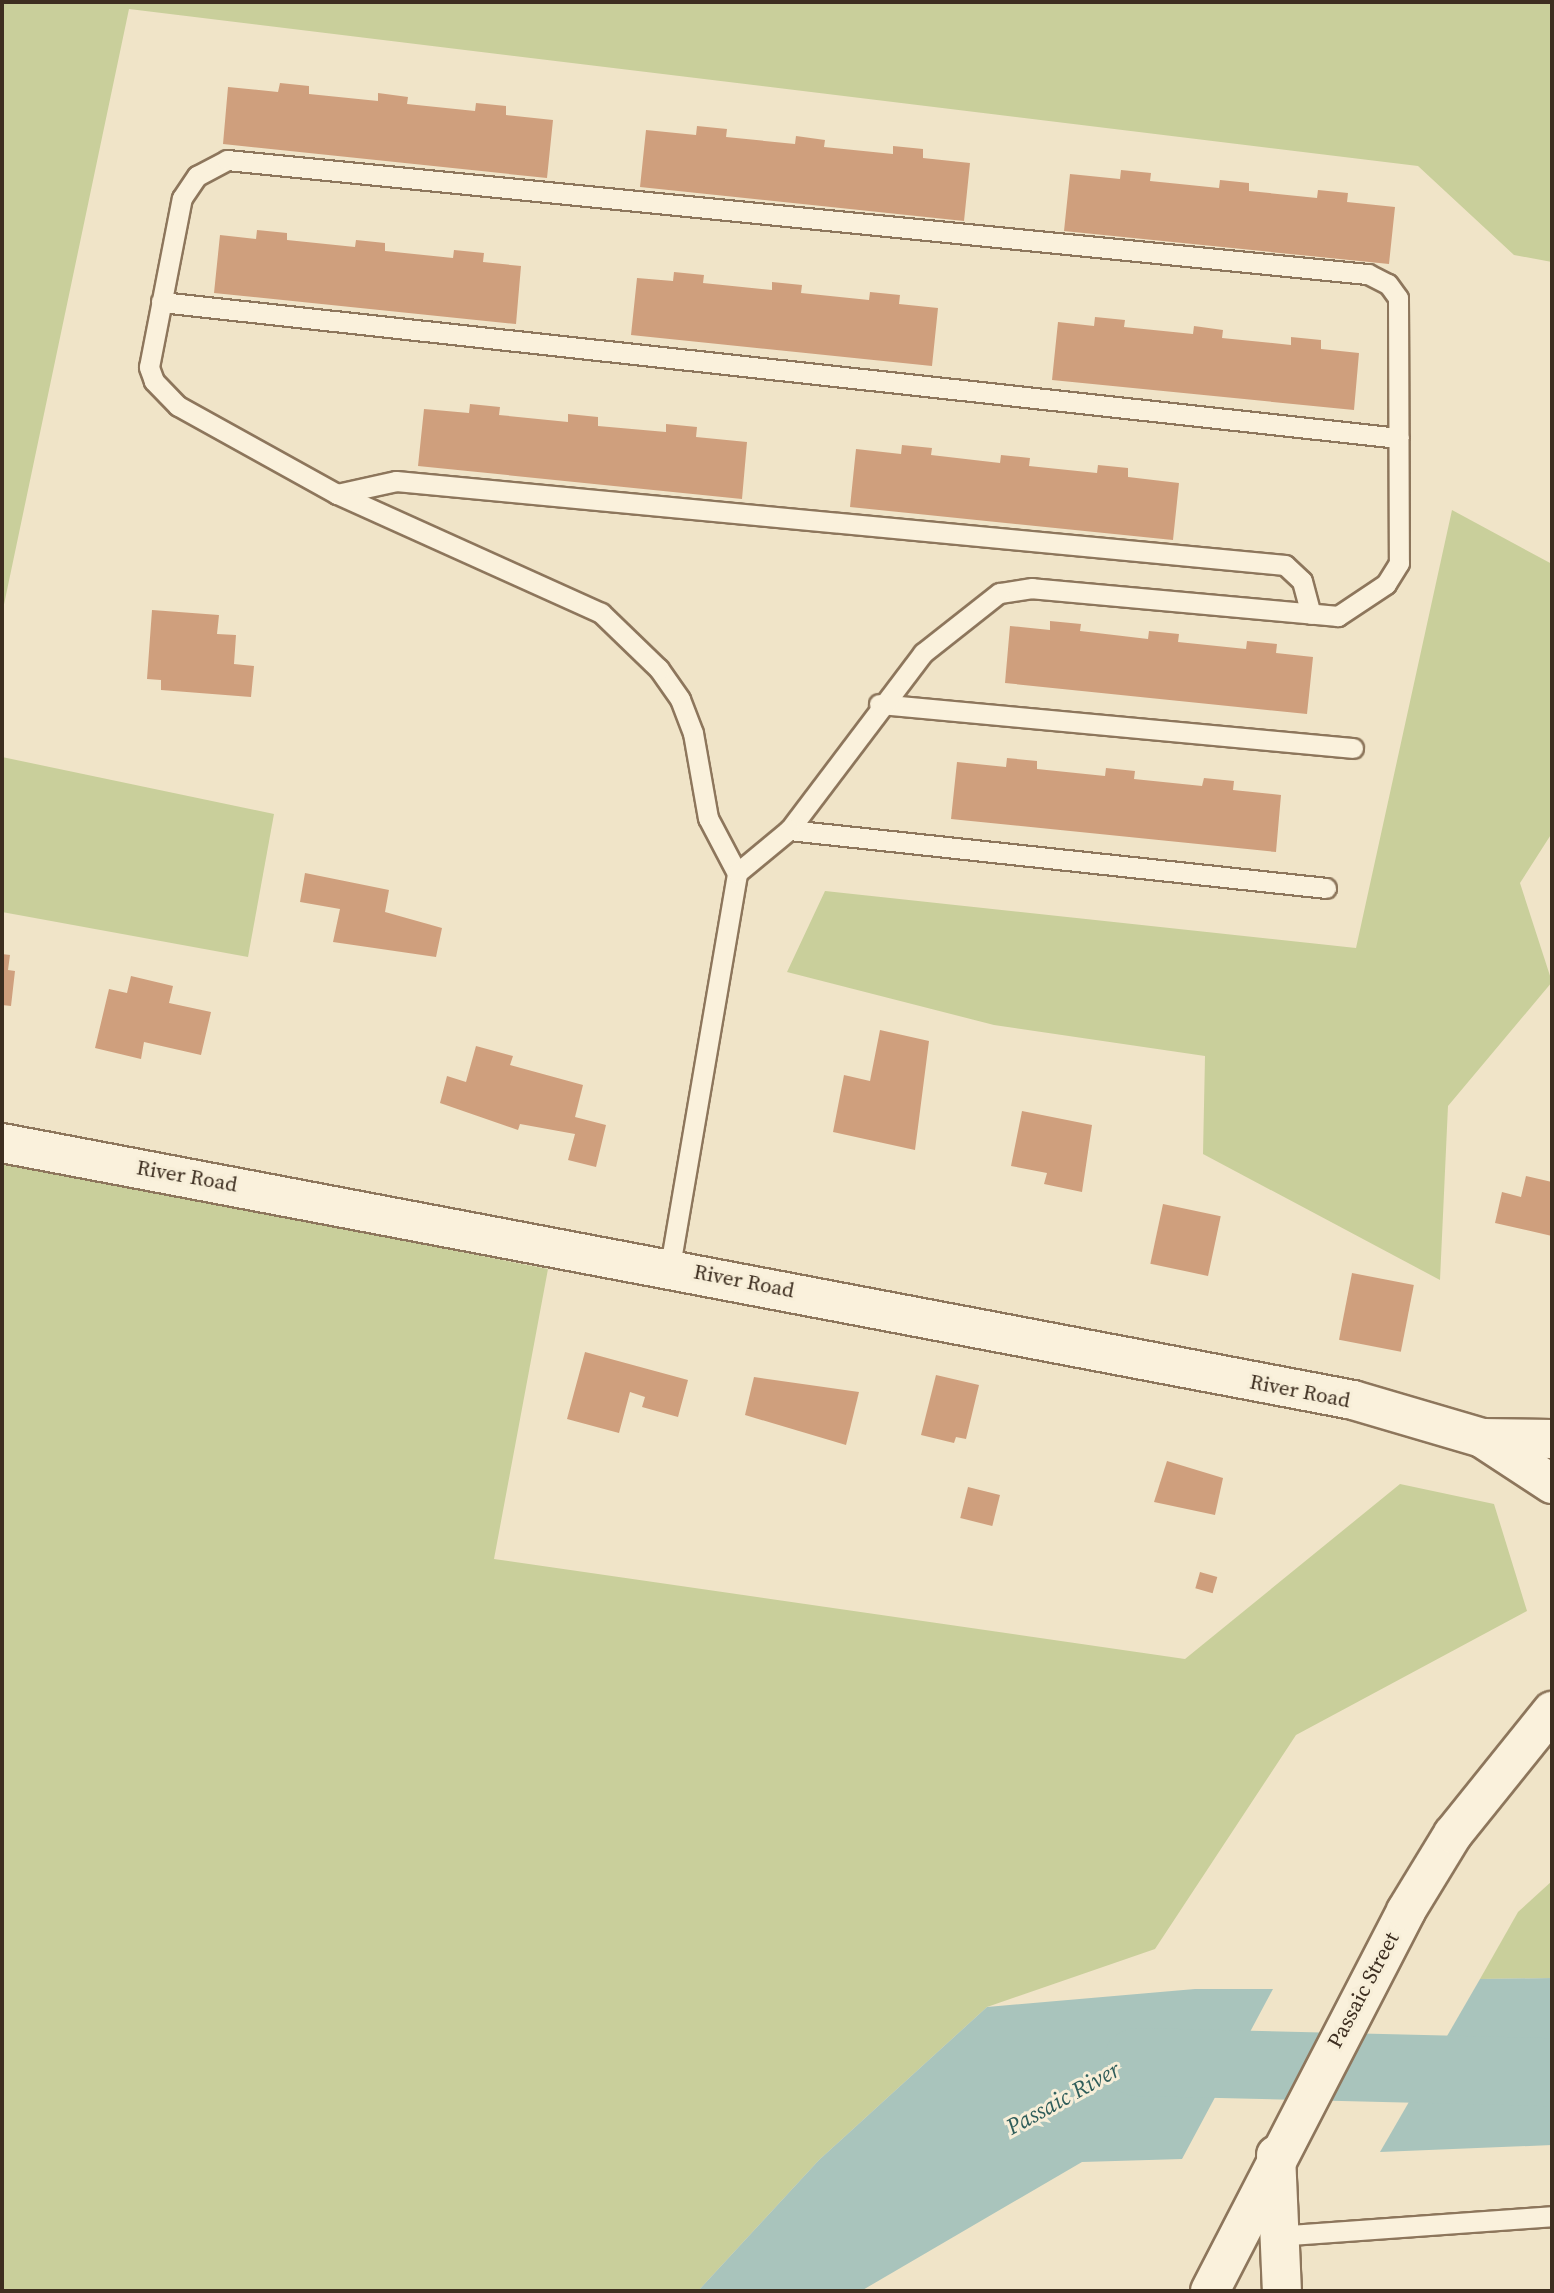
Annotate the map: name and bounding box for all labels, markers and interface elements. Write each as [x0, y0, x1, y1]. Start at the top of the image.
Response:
street label: River Road [135, 1155, 239, 1197]
street label: River Road [692, 1259, 796, 1303]
street label: River Road [1248, 1369, 1352, 1413]
street label: Passaic Street [1322, 1928, 1404, 2052]
water label: Passaic River [1001, 2055, 1125, 2141]

